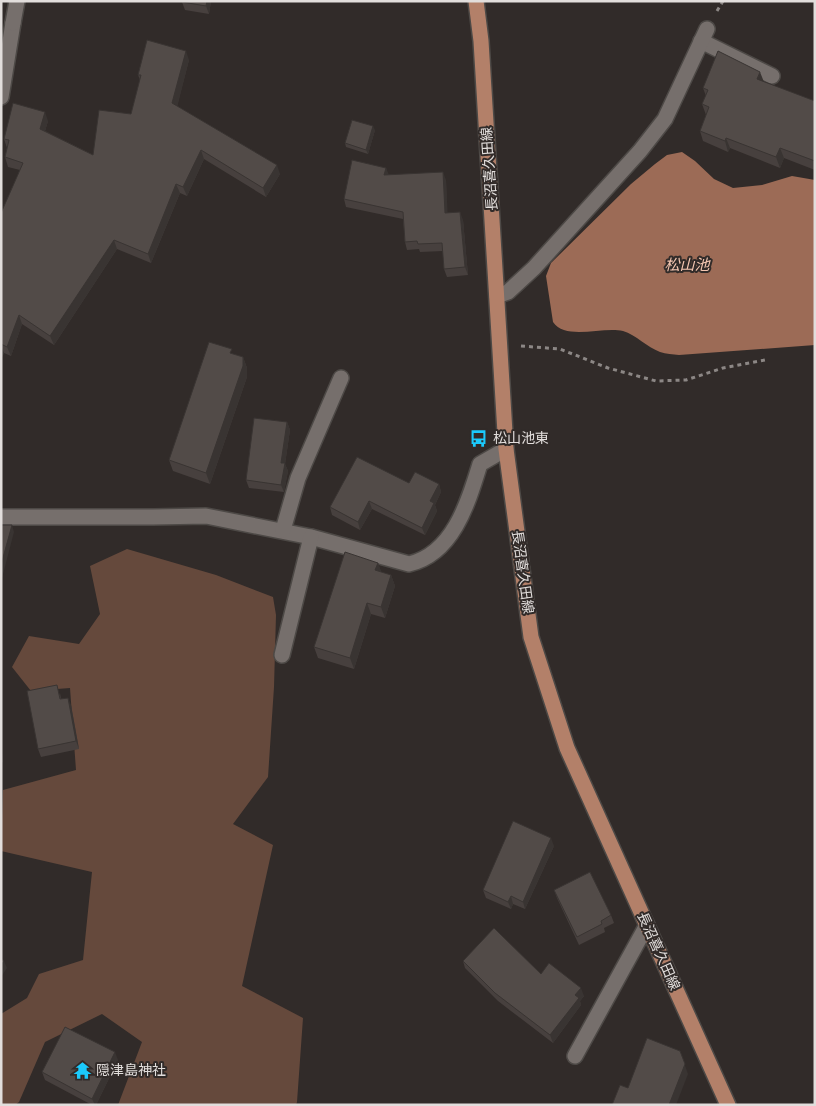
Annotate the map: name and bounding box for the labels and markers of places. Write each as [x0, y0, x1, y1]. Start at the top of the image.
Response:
bus stop icon: 松山池東 [469, 428, 489, 448]
place label: 松山池東 [493, 428, 549, 448]
temple icon: 隠津島神社 [72, 1060, 92, 1080]
place label: 隠津島神社 [96, 1060, 166, 1080]

